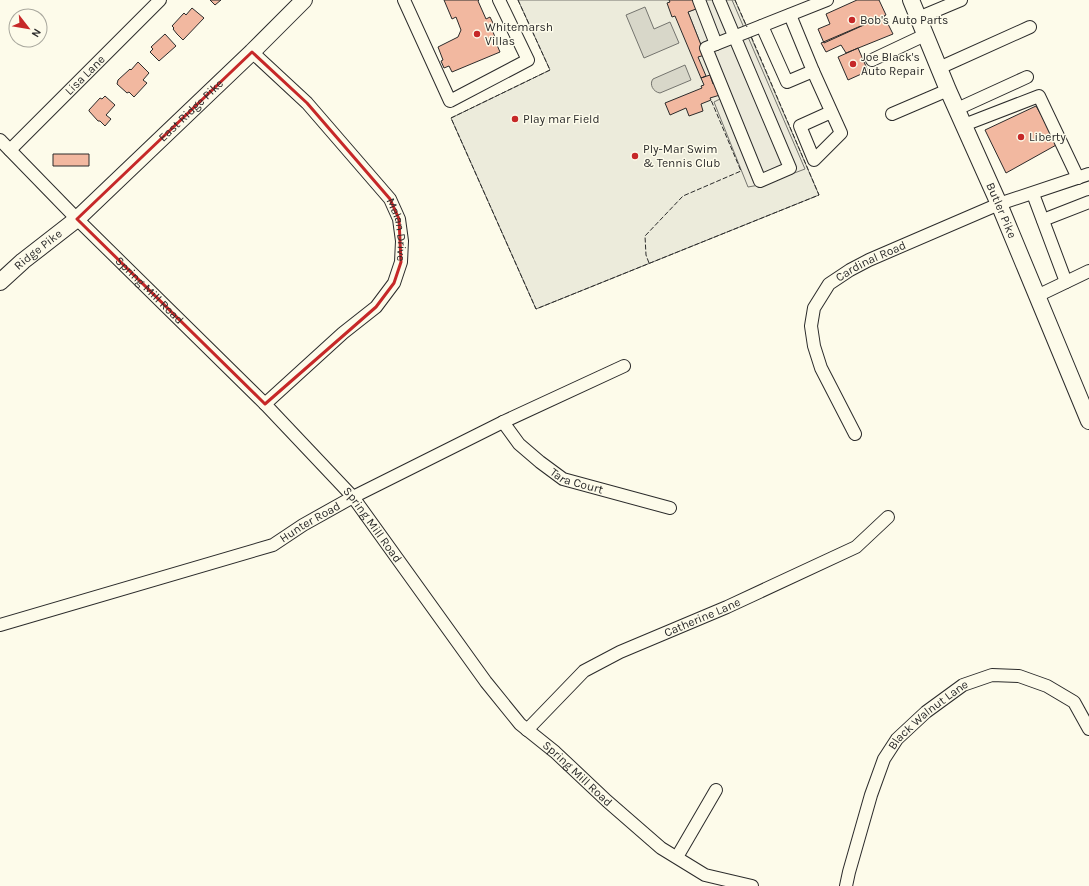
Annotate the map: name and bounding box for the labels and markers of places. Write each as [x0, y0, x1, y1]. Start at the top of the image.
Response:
place label: Bob's Auto Parts [860, 13, 948, 27]
marker: Bob's Auto Parts [847, 15, 857, 25]
place label: Whitemarsh Villas [485, 20, 553, 48]
marker: Whitemarsh Villas [472, 29, 482, 39]
place label: Joe Black's Auto Repair [861, 50, 925, 78]
marker: Joe Black's Auto Repair [848, 59, 858, 69]
place label: Play mar Field [523, 112, 600, 126]
marker: Play mar Field [510, 114, 520, 124]
place label: Liberty [1029, 130, 1066, 144]
marker: Liberty [1016, 132, 1026, 142]
place label: Ply-Mar Swim & Tennis Club [643, 142, 720, 170]
marker: Ply-Mar Swim & Tennis Club [630, 151, 640, 161]

